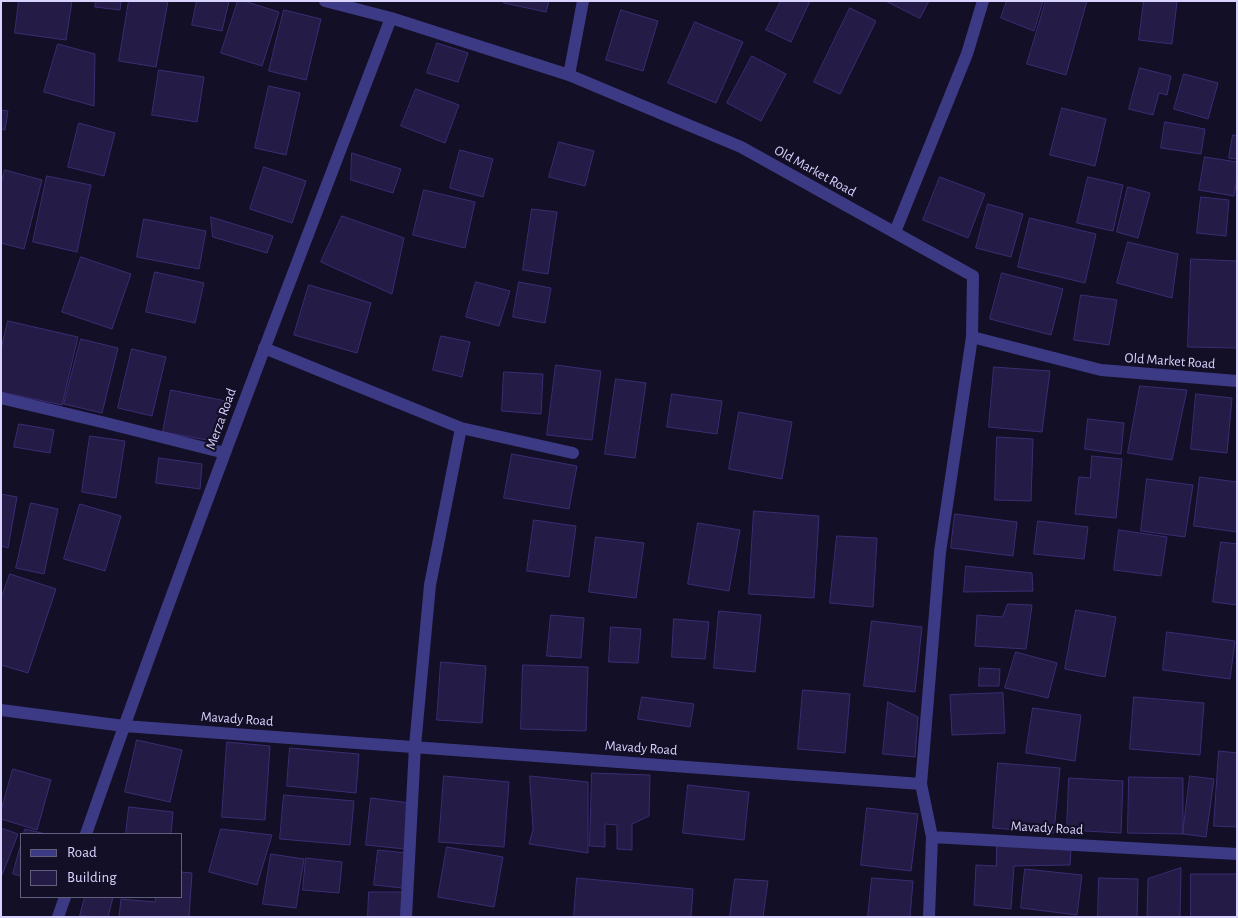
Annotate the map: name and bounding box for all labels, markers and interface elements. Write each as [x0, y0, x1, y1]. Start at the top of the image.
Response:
street label: Old Market Road [771, 142, 859, 200]
street label: Old Market Road [1124, 349, 1216, 373]
street label: Merza Road [202, 386, 240, 452]
street label: Mavady Road [200, 708, 274, 730]
street label: Mavady Road [604, 737, 678, 759]
street label: Mavady Road [1010, 818, 1084, 838]
legend [20, 833, 182, 898]
text: Road [67, 845, 97, 860]
text: Building [67, 870, 117, 885]

